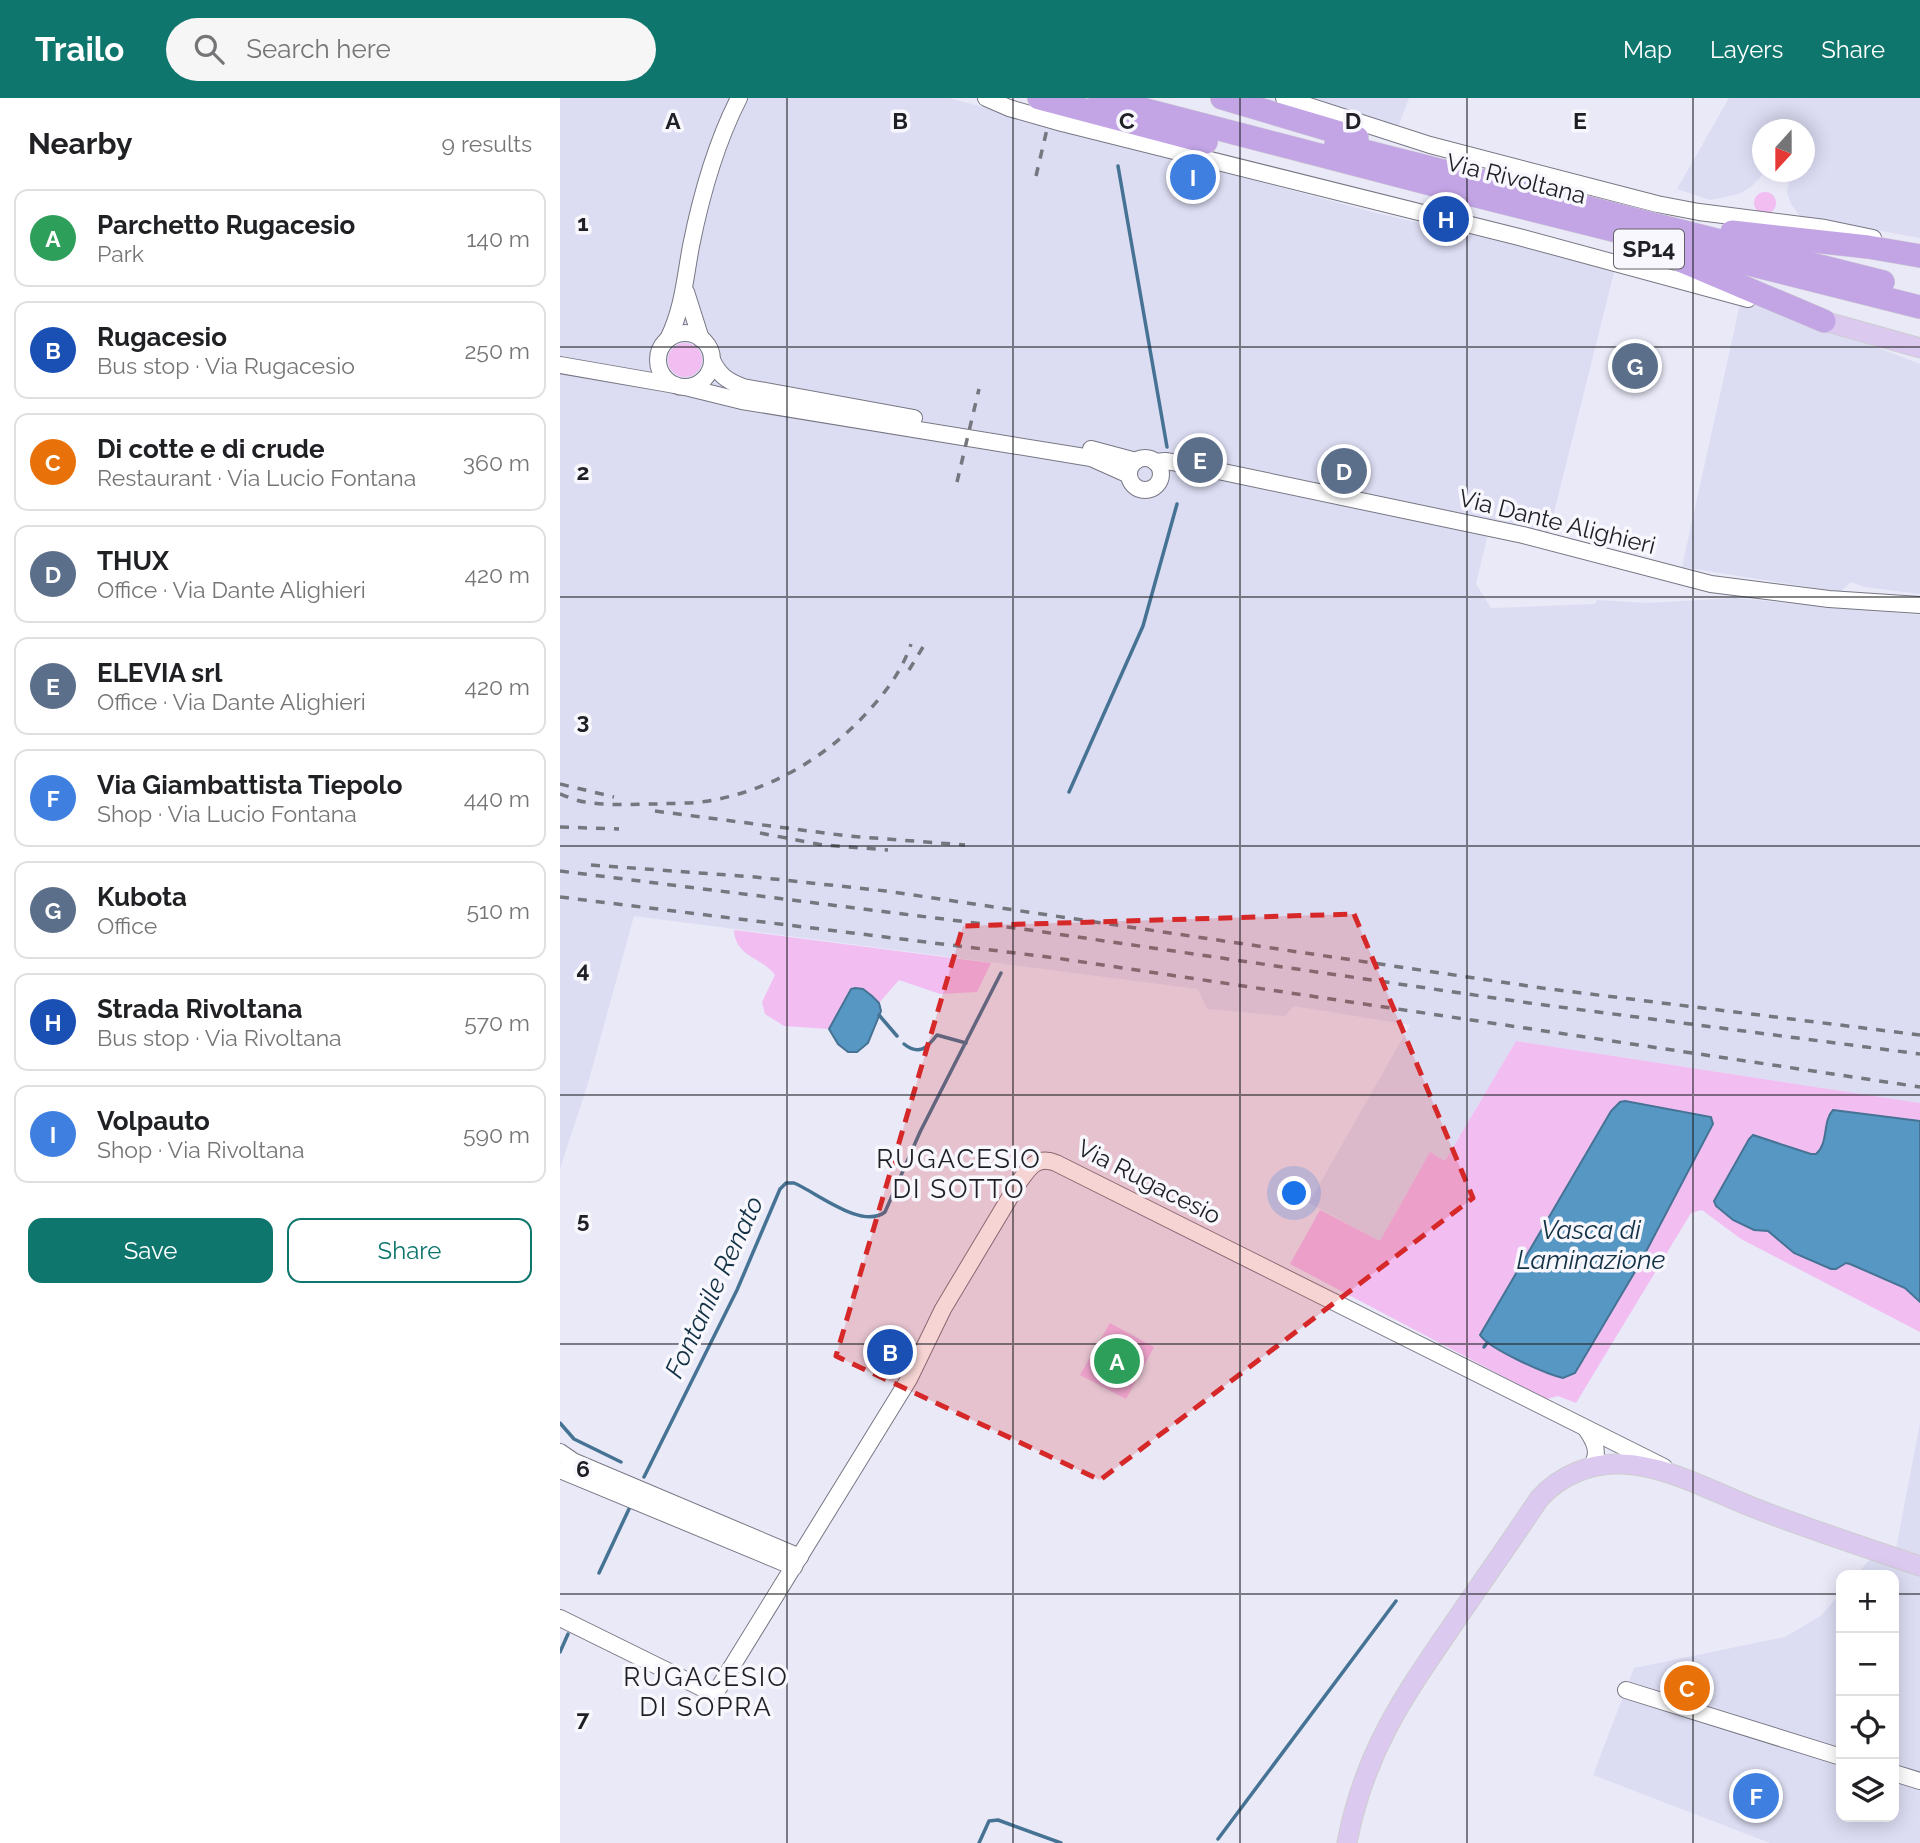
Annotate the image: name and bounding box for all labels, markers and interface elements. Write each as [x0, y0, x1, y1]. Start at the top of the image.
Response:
search box [166, 18, 656, 81]
text: Trailo [35, 30, 124, 69]
icon: search [190, 30, 228, 68]
text: Search here [246, 34, 391, 64]
text: Map [1623, 35, 1672, 64]
text: Layers [1710, 35, 1783, 64]
text: Share [1821, 35, 1885, 64]
text: A [665, 107, 681, 134]
text: B [892, 107, 908, 134]
text: C [1119, 107, 1135, 134]
text: D [1345, 107, 1361, 134]
text: E [1573, 107, 1587, 134]
north arrow [1752, 119, 1815, 182]
text: Nearby [28, 126, 132, 161]
text: 9 results [442, 130, 532, 157]
street label: Via Rivoltana [1443, 147, 1589, 210]
pin: I [1170, 151, 1216, 203]
pin: H [1423, 193, 1469, 245]
text: 1 [577, 209, 589, 236]
text: Parchetto Rugacesio [97, 210, 355, 240]
text: A [45, 225, 61, 252]
text: 140 m [467, 225, 530, 252]
road number: SP14 [1614, 230, 1684, 268]
text: Park [97, 240, 144, 267]
text: Rugacesio [97, 322, 227, 352]
text: B [45, 337, 61, 364]
text: 250 m [464, 337, 530, 364]
pin: G [1612, 340, 1658, 392]
text: Bus stop · Via Rugacesio [97, 352, 355, 379]
text: Di cotte e di crude [97, 434, 325, 464]
pin: E [1177, 434, 1223, 486]
pin: D [1321, 445, 1367, 497]
text: C [45, 449, 61, 476]
text: 360 m [463, 449, 530, 476]
text: 2 [577, 458, 589, 485]
text: Restaurant · Via Lucio Fontana [97, 464, 416, 491]
street label: Via Dante Alighieri [1456, 483, 1659, 560]
text: THUX [97, 546, 169, 576]
text: D [45, 561, 61, 588]
text: 420 m [464, 561, 530, 588]
text: Office · Via Dante Alighieri [97, 576, 366, 603]
text: ELEVIA srl [97, 658, 223, 688]
text: E [46, 673, 60, 700]
text: 420 m [464, 673, 530, 700]
text: Office · Via Dante Alighieri [97, 688, 366, 715]
text: 3 [577, 707, 589, 734]
text: Via Giambattista Tiepolo [97, 770, 403, 800]
text: F [46, 785, 60, 812]
text: 440 m [464, 785, 530, 812]
text: Shop · Via Lucio Fontana [97, 800, 357, 827]
text: Kubota [97, 882, 187, 912]
text: G [45, 897, 61, 924]
text: 510 m [467, 897, 530, 924]
text: Office [97, 912, 157, 939]
text: 4 [576, 956, 590, 983]
text: Strada Rivoltana [97, 994, 302, 1024]
text: H [44, 1009, 62, 1036]
text: 570 m [464, 1009, 530, 1036]
text: Bus stop · Via Rivoltana [97, 1024, 342, 1051]
text: Volpauto [97, 1106, 210, 1136]
text: I [50, 1121, 56, 1148]
text: 590 m [463, 1121, 530, 1148]
street label: Via Rugacesio [1073, 1133, 1226, 1230]
text: Shop · Via Rivoltana [97, 1136, 304, 1163]
district label: RUGACESIO DI SOTTO [876, 1144, 1042, 1204]
your location [1277, 1176, 1311, 1210]
water label: Fontanile Renato [659, 1191, 769, 1383]
text: 5 [577, 1206, 590, 1233]
water label: Vasca di Laminazione [1517, 1215, 1666, 1275]
button: Save [28, 1218, 273, 1283]
button: Share [287, 1218, 532, 1283]
pin: B [867, 1326, 913, 1378]
pin: A [1094, 1335, 1140, 1387]
text: 6 [576, 1455, 590, 1482]
map controls [1836, 1570, 1899, 1822]
button: + [1836, 1570, 1899, 1633]
button: − [1836, 1633, 1899, 1696]
district label: RUGACESIO DI SOPRA [623, 1662, 789, 1722]
pin: C [1664, 1662, 1710, 1714]
button: locate [1836, 1696, 1899, 1759]
text: 7 [577, 1704, 590, 1731]
button: layers [1836, 1759, 1899, 1822]
pin: F [1733, 1770, 1779, 1822]

